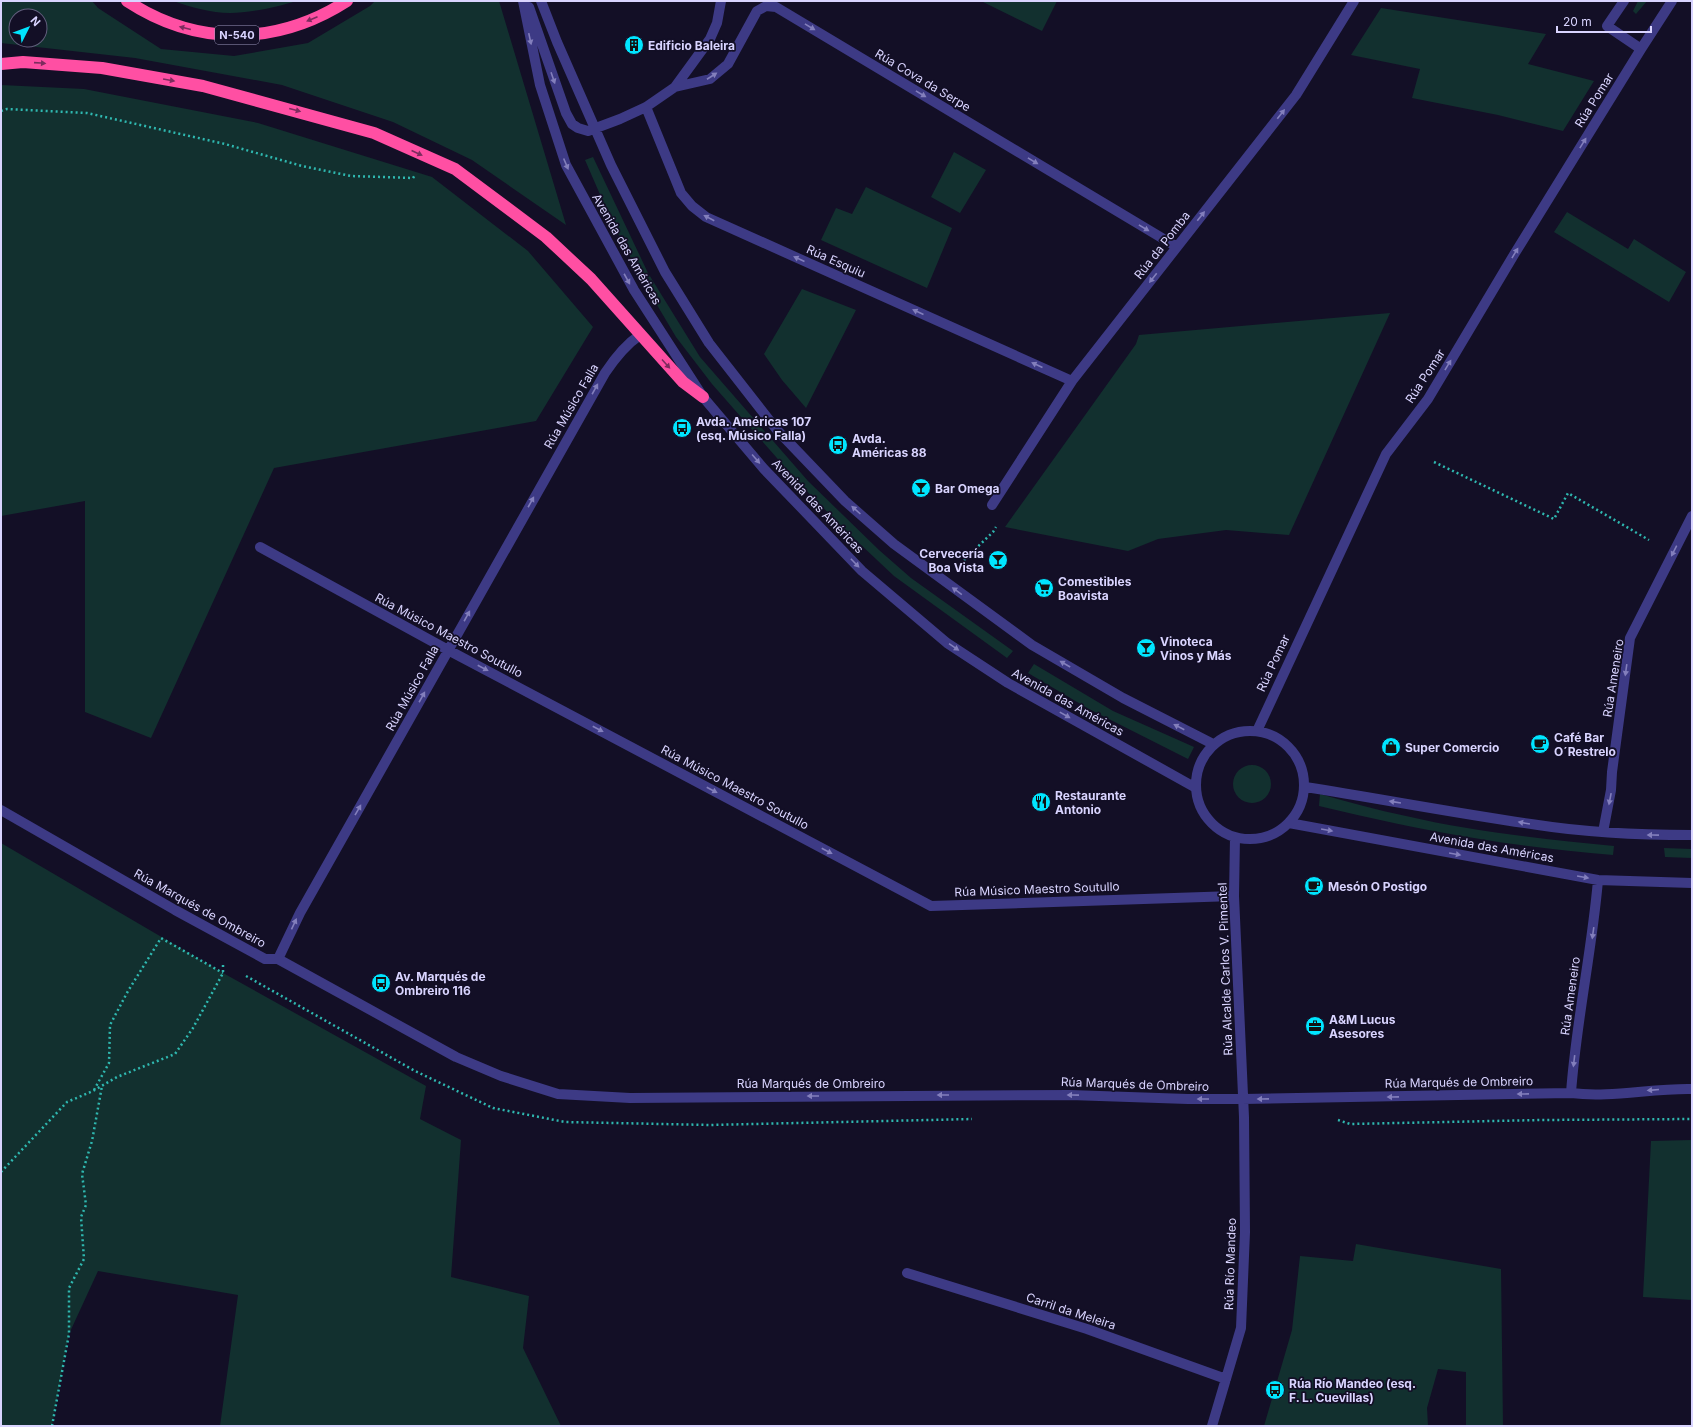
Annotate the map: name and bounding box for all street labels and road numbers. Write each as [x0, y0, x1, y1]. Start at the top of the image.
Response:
road number: N-540 [215, 26, 259, 44]
street label: Rúa Cova da Serpe [873, 46, 973, 114]
street label: Rúa Pomar [1571, 70, 1617, 130]
street label: Avenida das Américas [589, 191, 665, 307]
street label: Rúa da Pomba [1131, 208, 1193, 282]
street label: Rúa Esquiu [804, 241, 868, 281]
street label: Rúa Pomar [1402, 346, 1448, 406]
street label: Rúa Músico Falla [541, 361, 601, 451]
street label: Avenida das Américas [769, 456, 867, 556]
street label: Rúa Músico Maestro Soutullo [373, 590, 525, 680]
street label: Rúa Pomar [1253, 632, 1293, 694]
street label: Rúa Ameneiro [1599, 638, 1627, 718]
street label: Rúa Músico Falla [382, 643, 442, 733]
street label: Avenida das Américas [1009, 665, 1127, 739]
street label: Rúa Músico Maestro Soutullo [659, 742, 811, 832]
street label: Avenida das Américas [1429, 829, 1555, 865]
street label: Rúa Marqués de Ombreiro [131, 865, 269, 951]
street label: Rúa Músico Maestro Soutullo [954, 879, 1120, 899]
street label: Rúa Alcalde Carlos V. Pimentel [1214, 882, 1236, 1056]
street label: Rúa Ameneiro [1557, 956, 1583, 1036]
street label: Rúa Marqués de Ombreiro [1385, 1073, 1533, 1091]
street label: Rúa Marqués de Ombreiro [1061, 1074, 1209, 1094]
street label: Rúa Marqués de Ombreiro [737, 1076, 885, 1091]
street label: Rúa Río Mandeo [1221, 1218, 1239, 1310]
street label: Carril da Meleira [1024, 1289, 1118, 1333]

